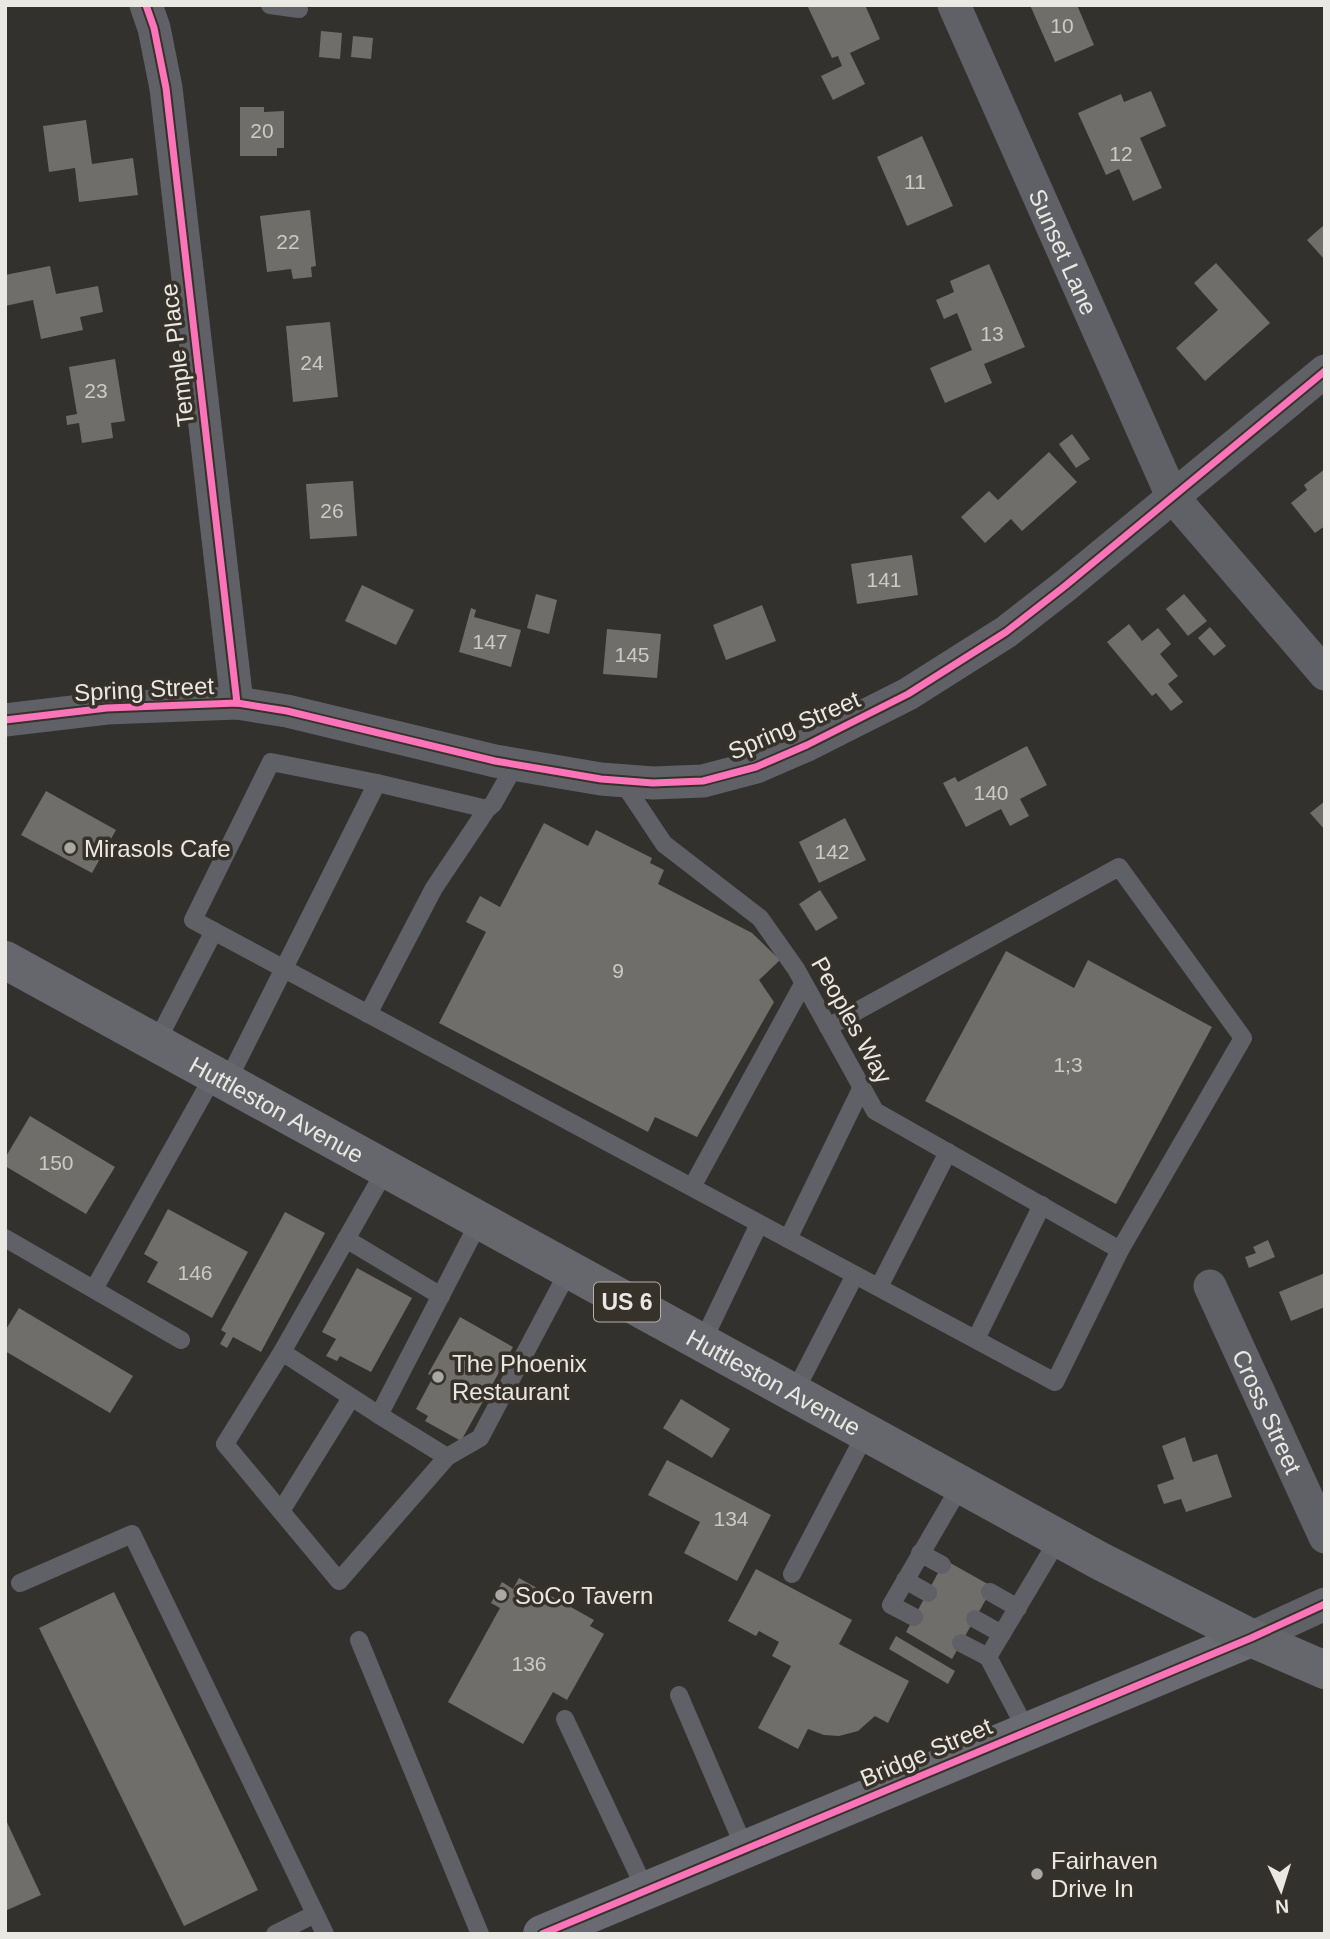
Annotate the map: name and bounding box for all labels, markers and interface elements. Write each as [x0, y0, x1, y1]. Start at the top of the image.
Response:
house number: 10 [1050, 14, 1074, 37]
house number: 20 [250, 119, 274, 142]
house number: 12 [1109, 142, 1133, 165]
house number: 11 [904, 170, 926, 193]
street label: Sunset Lane [1024, 185, 1103, 319]
house number: 22 [276, 230, 300, 253]
street label: Temple Place [155, 282, 199, 428]
house number: 13 [980, 322, 1004, 345]
house number: 24 [300, 351, 324, 374]
house number: 23 [84, 379, 108, 402]
house number: 26 [320, 499, 344, 522]
house number: 141 [866, 568, 902, 591]
house number: 147 [472, 630, 508, 653]
house number: 145 [614, 643, 650, 666]
street label: Spring Street [73, 672, 215, 706]
street label: Spring Street [724, 685, 864, 765]
house number: 140 [973, 781, 1009, 804]
place label: Mirasols Cafe [84, 835, 231, 862]
marker: Mirasols Cafe [62, 840, 78, 856]
house number: 142 [814, 840, 850, 863]
street label: Peoples Way [806, 952, 898, 1088]
house number: 9 [612, 959, 624, 982]
street label: Huttleston Avenue [185, 1051, 369, 1168]
house number: 1;3 [1053, 1053, 1083, 1076]
house number: 150 [38, 1151, 74, 1174]
house number: 146 [177, 1261, 213, 1284]
road number: US 6 [594, 1282, 660, 1322]
street label: Huttleston Avenue [682, 1323, 866, 1441]
street label: Cross Street [1227, 1345, 1308, 1478]
place label: The Phoenix Restaurant [452, 1350, 587, 1405]
marker: The Phoenix Restaurant [430, 1369, 446, 1385]
house number: 134 [713, 1507, 749, 1530]
place label: SoCo Tavern [515, 1582, 653, 1609]
marker: SoCo Tavern [493, 1587, 509, 1603]
house number: 136 [511, 1652, 547, 1675]
street label: Bridge Street [856, 1712, 996, 1792]
place label: Fairhaven Drive In [1051, 1847, 1158, 1902]
north arrow [1246, 1855, 1316, 1925]
marker: Fairhaven Drive In [1029, 1866, 1045, 1882]
text: N [1275, 1896, 1290, 1917]

